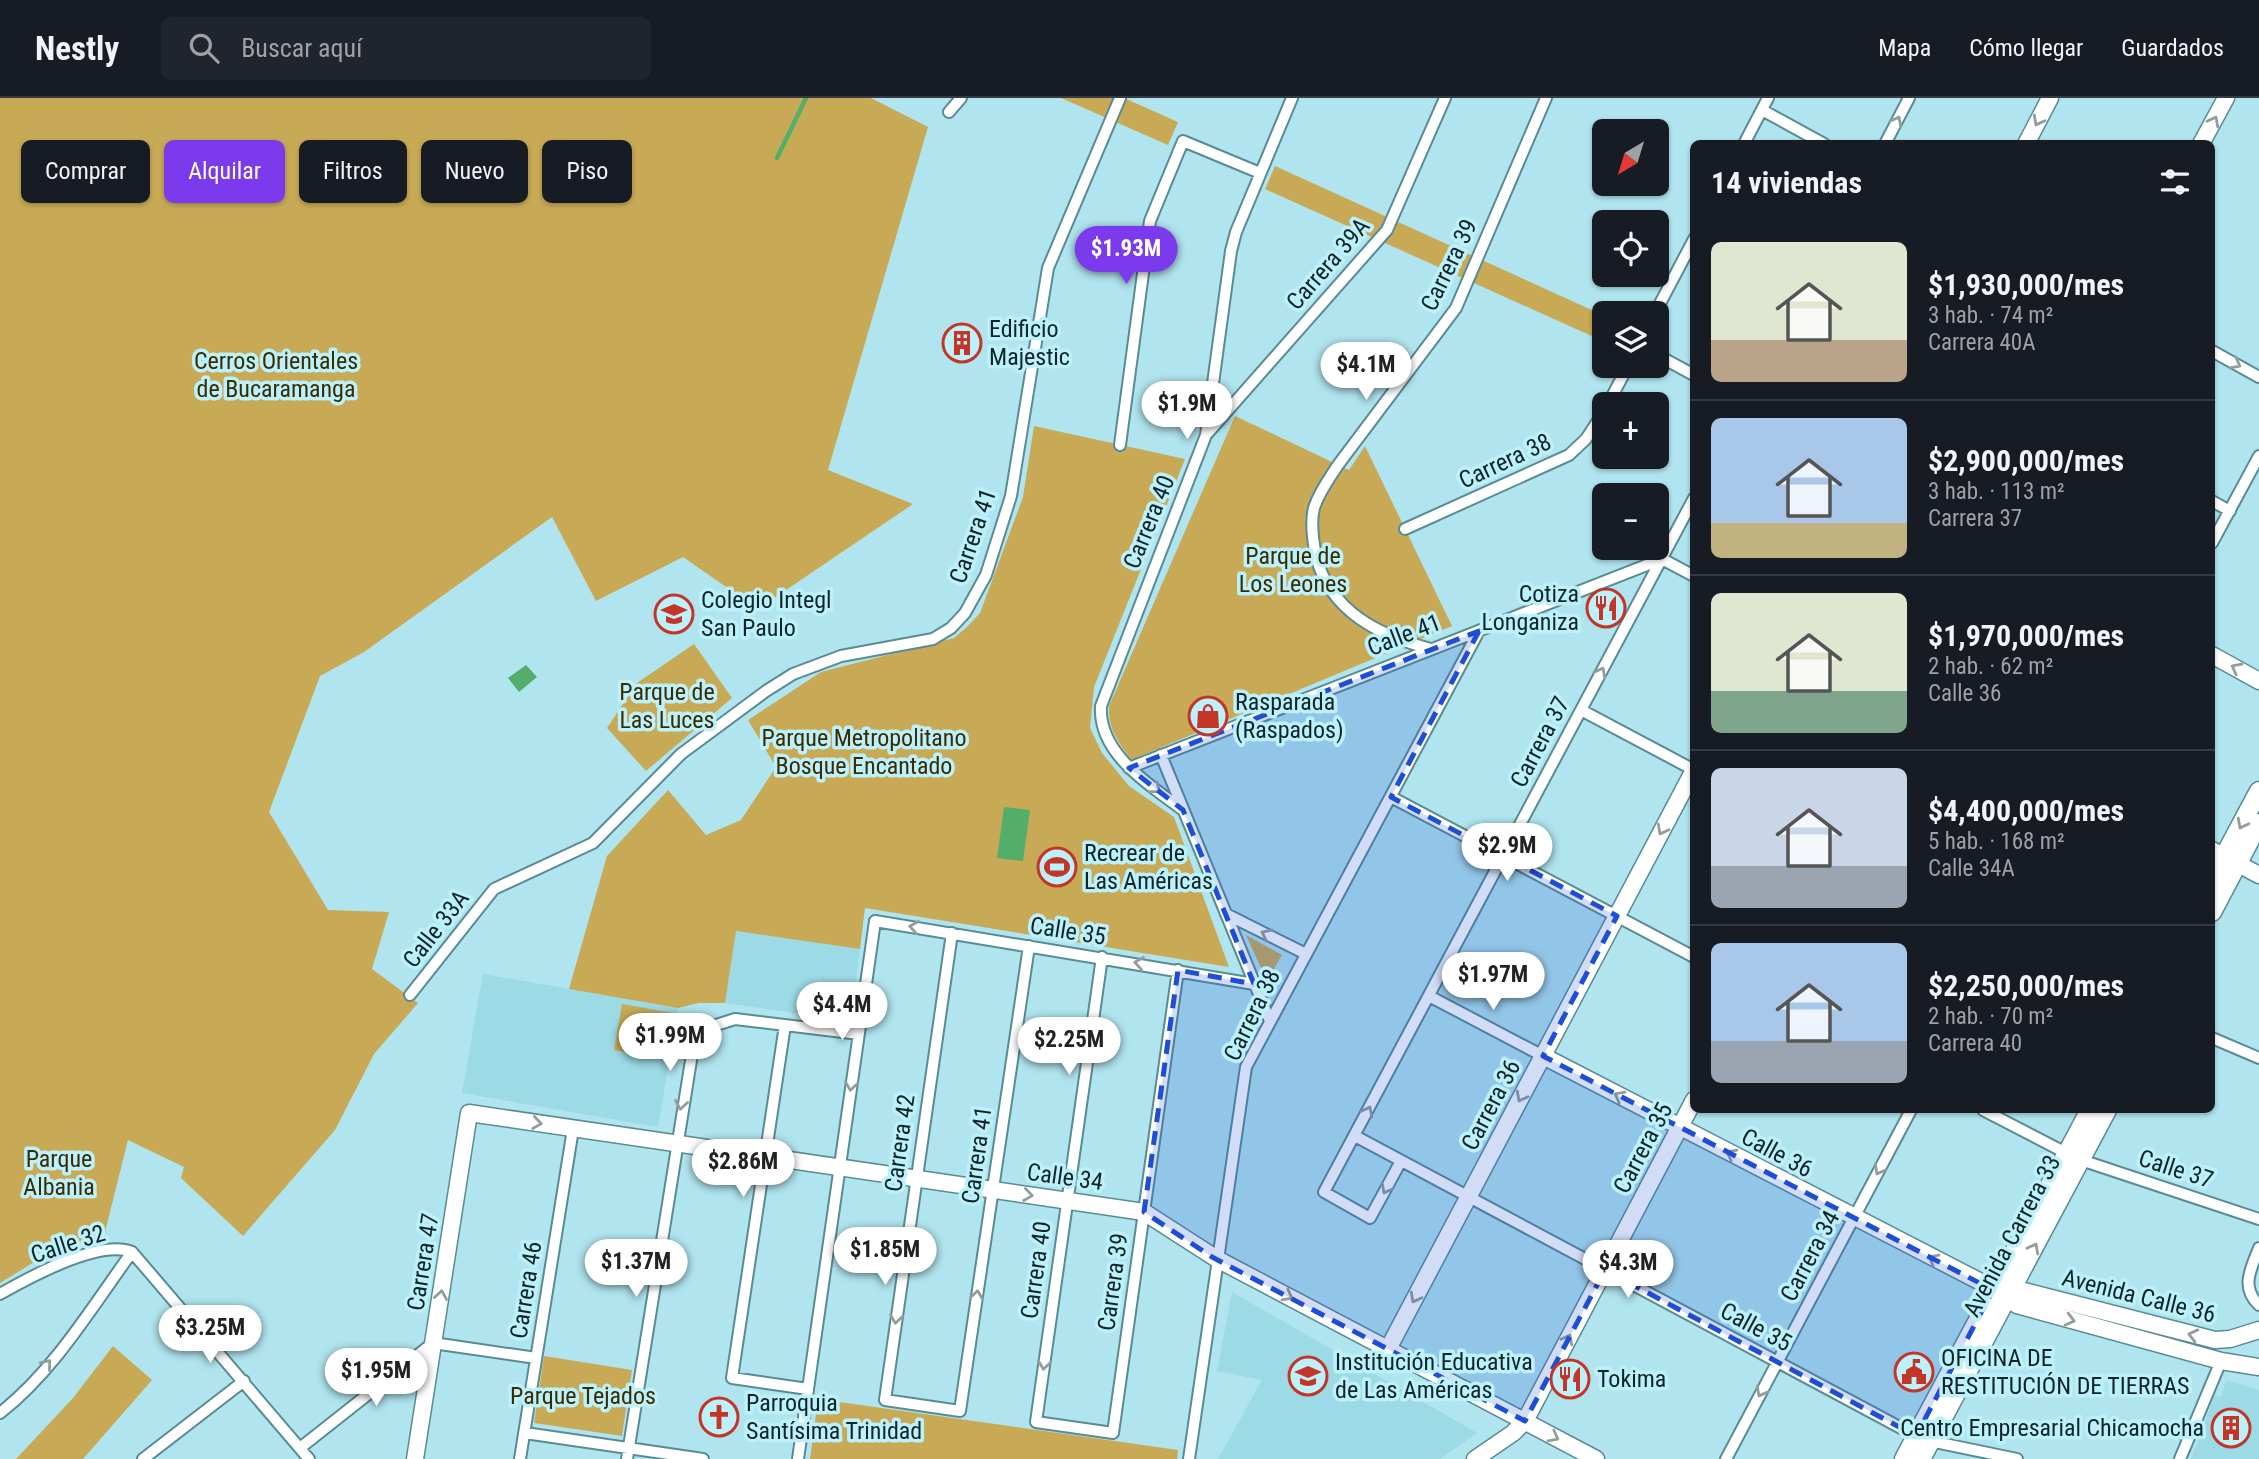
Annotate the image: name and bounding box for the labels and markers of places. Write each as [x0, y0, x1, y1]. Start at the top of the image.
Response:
pin: $1.93M [1069, 226, 1183, 286]
place label: Edificio Majestic [989, 315, 1070, 371]
building icon: Edificio Majestic [941, 322, 983, 364]
pin: $4.1M [1317, 342, 1415, 402]
pin: $1.9M [1138, 382, 1236, 441]
place label: Cotiza Longaniza [1481, 580, 1579, 636]
place label: Colegio Integl San Paulo [701, 586, 832, 642]
restaurant icon: Cotiza Longaniza [1585, 587, 1627, 629]
school or university icon: Colegio Integl San Paulo [653, 593, 695, 635]
place label: Rasparada (Raspados) [1235, 688, 1344, 744]
shop icon: Rasparada (Raspados) [1187, 695, 1229, 737]
pin: $2.9M [1458, 824, 1556, 883]
place label: Recrear de Las Américas [1084, 839, 1213, 895]
sports icon: Recrear de Las Américas [1036, 846, 1078, 888]
pin: $1.97M [1436, 953, 1550, 1012]
pin: $4.4M [793, 982, 891, 1042]
pin: $1.99M [613, 1014, 727, 1073]
pin: $2.25M [1012, 1018, 1126, 1077]
pin: $2.86M [686, 1140, 800, 1199]
pin: $1.85M [828, 1228, 942, 1287]
pin: $1.37M [579, 1240, 693, 1299]
pin: $4.3M [1579, 1240, 1677, 1300]
pin: $3.25M [153, 1306, 267, 1365]
place label: OFICINA DE RESTITUCIÓN DE TIERRAS [1941, 1344, 2190, 1400]
pin: $1.95M [319, 1348, 433, 1408]
place label: Institución Educativa de Las Américas [1335, 1348, 1533, 1404]
public building icon: OFICINA DE RESTITUCIÓN DE TIERRAS [1893, 1351, 1935, 1393]
school or university icon: Institución Educativa de Las Américas [1287, 1355, 1329, 1397]
restaurant icon: Tokima [1549, 1358, 1591, 1400]
place label: Tokima [1597, 1365, 1666, 1393]
place label: Parroquia Santísima Trinidad [746, 1389, 922, 1445]
church icon: Parroquia Santísima Trinidad [698, 1396, 740, 1438]
building icon: Centro Empresarial Chicamocha [2210, 1407, 2252, 1449]
place label: Centro Empresarial Chicamocha [1900, 1414, 2204, 1442]

